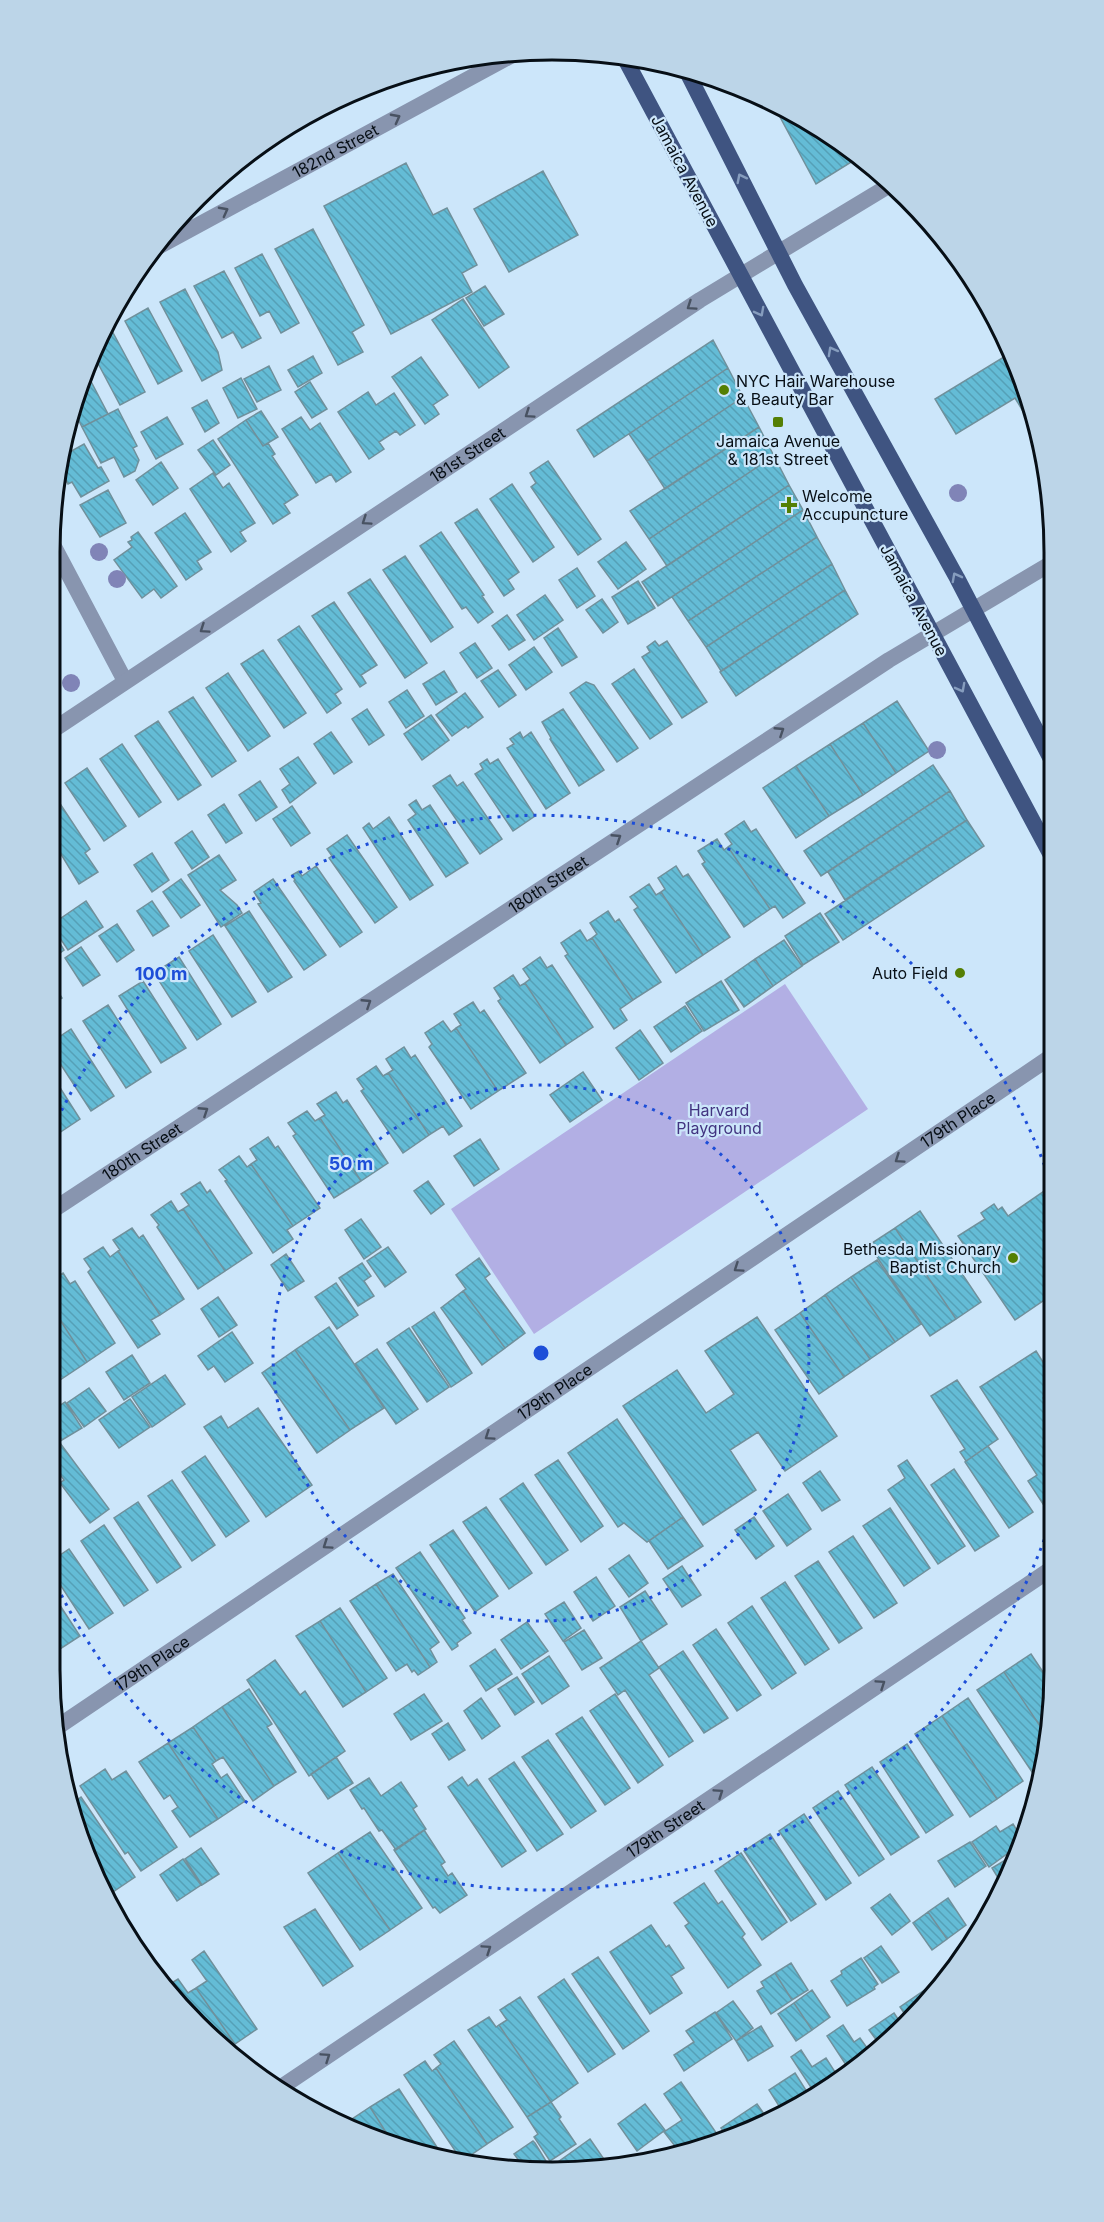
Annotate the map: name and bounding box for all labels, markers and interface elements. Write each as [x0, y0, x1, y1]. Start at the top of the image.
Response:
street label: Jamaica Avenue [647, 112, 723, 230]
one-way arrow [389, 114, 400, 125]
street label: 182nd Street [289, 119, 382, 182]
one-way arrow [737, 174, 748, 184]
one-way arrow [218, 207, 228, 218]
one-way arrow [687, 299, 698, 310]
one-way arrow [753, 306, 764, 316]
one-way arrow [827, 346, 839, 357]
place label: NYC Hair Warehouse & Beauty Bar [736, 371, 895, 409]
marker: NYC Hair Warehouse & Beauty Bar [717, 383, 731, 397]
one-way arrow [525, 406, 535, 418]
marker: Jamaica Avenue & 181st Street [771, 415, 785, 429]
street label: 181st Street [426, 422, 509, 487]
place label: Jamaica Avenue & 181st Street [716, 431, 840, 469]
place label: Welcome Accupuncture [802, 486, 908, 524]
marker: Welcome Accupuncture [780, 496, 798, 514]
one-way arrow [362, 514, 373, 525]
street label: Jamaica Avenue [876, 541, 952, 659]
one-way arrow [952, 572, 963, 583]
one-way arrow [200, 622, 211, 633]
one-way arrow [954, 681, 965, 692]
one-way arrow [773, 727, 784, 738]
one-way arrow [611, 834, 621, 846]
street label: 180th Street [504, 851, 591, 918]
text: 100 m [135, 963, 187, 984]
place label: Auto Field [872, 963, 948, 983]
marker: Auto Field [953, 966, 967, 980]
one-way arrow [360, 1000, 371, 1011]
street label: 179th Place [916, 1087, 999, 1152]
park label: Harvard Playground [676, 1100, 762, 1138]
one-way arrow [197, 1107, 208, 1118]
street label: 180th Street [98, 1118, 185, 1185]
one-way arrow [895, 1152, 906, 1163]
text: 50 m [329, 1153, 373, 1174]
place label: Bethesda Missionary Baptist Church [843, 1239, 1001, 1277]
marker: Bethesda Missionary Baptist Church [1006, 1251, 1020, 1265]
one-way arrow [733, 1261, 744, 1272]
centre of rings [531, 1343, 551, 1363]
street label: 179th Place [513, 1359, 596, 1424]
one-way arrow [485, 1428, 495, 1440]
one-way arrow [323, 1538, 334, 1549]
street label: 179th Place [110, 1631, 193, 1696]
one-way arrow [874, 1680, 885, 1691]
one-way arrow [712, 1789, 723, 1800]
street label: 179th Street [622, 1795, 708, 1862]
one-way arrow [481, 1945, 492, 1956]
one-way arrow [319, 2054, 330, 2065]

